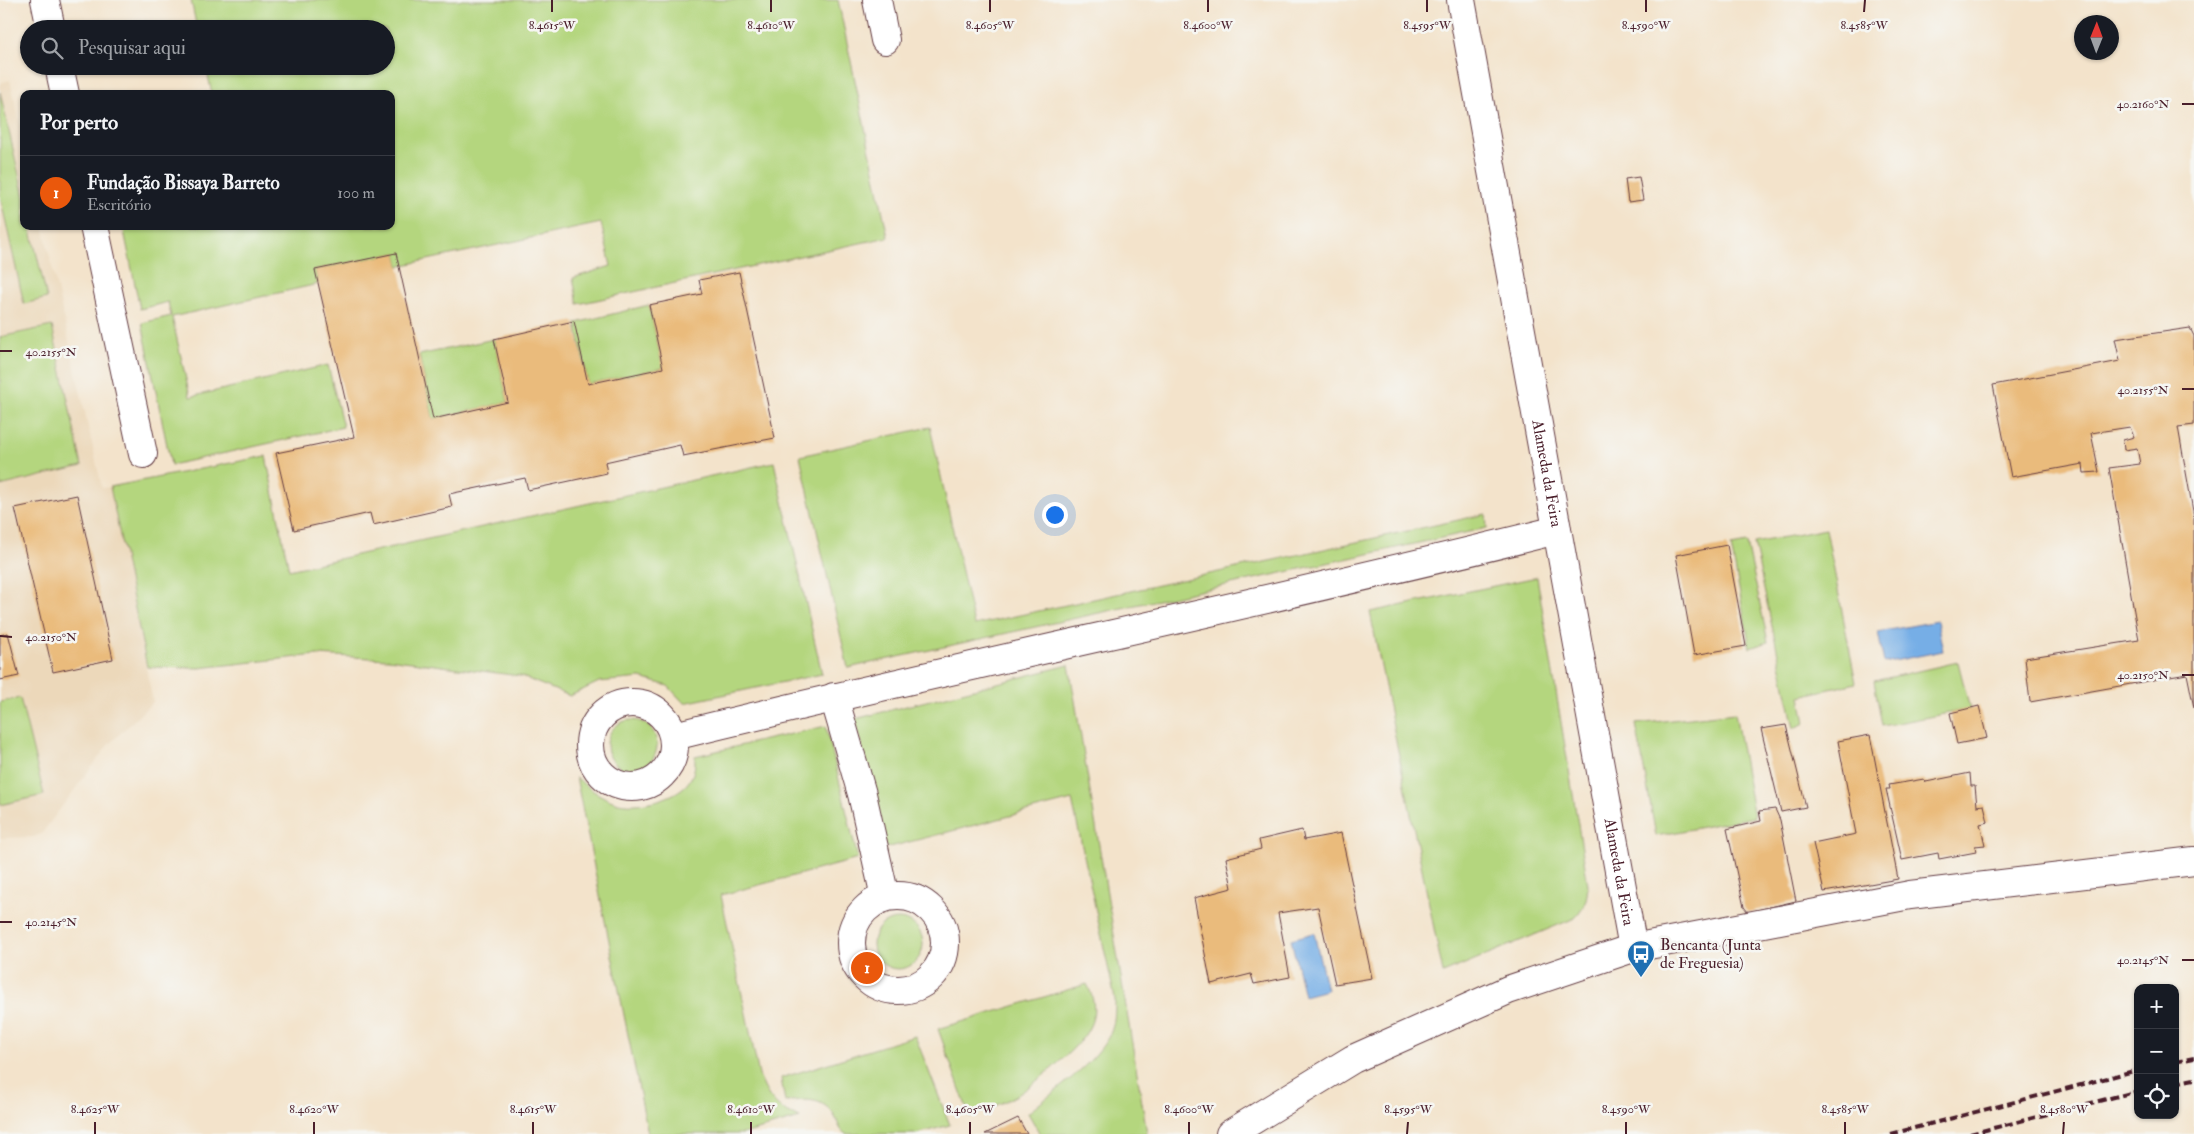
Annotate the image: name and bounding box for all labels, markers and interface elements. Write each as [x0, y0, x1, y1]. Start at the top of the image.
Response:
north arrow [2074, 15, 2119, 60]
text: 8.4615°W [529, 18, 576, 33]
text: 8.4610°W [747, 18, 795, 33]
text: 8.4605°W [966, 18, 1015, 33]
text: 8.4600°W [1183, 18, 1233, 33]
text: 8.4595°W [1403, 18, 1452, 33]
text: 8.4590°W [1622, 18, 1671, 33]
text: 8.4585°W [1840, 18, 1888, 33]
search box [20, 20, 395, 75]
icon: search [38, 34, 66, 62]
text: Pesquisar aqui [78, 36, 186, 60]
text: 40.2160°N [2117, 97, 2169, 112]
text: Por perto [40, 109, 118, 136]
text: Fundação Bissaya Barreto [87, 171, 280, 195]
text: 1 [53, 183, 59, 203]
text: 100 m [337, 183, 375, 203]
text: Escritório [87, 195, 151, 215]
text: 40.2155°N [26, 345, 77, 360]
text: 40.2155°N [2118, 383, 2169, 398]
street label: Alameda da Feira [1527, 417, 1566, 529]
your location [1042, 502, 1068, 528]
text: 40.2150°N [25, 630, 77, 645]
text: 40.2150°N [2117, 668, 2169, 683]
street label: Alameda da Feira [1599, 816, 1639, 927]
text: 40.2145°N [25, 915, 77, 930]
place label: Bencanta (Junta de Freguesia) [1660, 935, 1762, 973]
bus stop icon: Bencanta (Junta de Freguesia) [1626, 939, 1656, 978]
pin: 1 [851, 949, 883, 987]
text: 40.2145°N [2117, 953, 2169, 968]
map controls [2134, 984, 2179, 1119]
button: + [2134, 984, 2179, 1029]
button: − [2134, 1029, 2179, 1074]
button: locate [2134, 1074, 2179, 1119]
text: 8.4625°W [71, 1102, 120, 1117]
text: 8.4620°W [289, 1102, 339, 1117]
text: 8.4615°W [510, 1102, 557, 1117]
text: 8.4610°W [727, 1102, 775, 1117]
text: 8.4605°W [946, 1102, 995, 1117]
text: 8.4600°W [1164, 1102, 1214, 1117]
text: 8.4595°W [1384, 1102, 1433, 1117]
text: 8.4590°W [1602, 1102, 1651, 1117]
text: 8.4585°W [1821, 1102, 1869, 1117]
text: 8.4580°W [2040, 1102, 2089, 1117]

